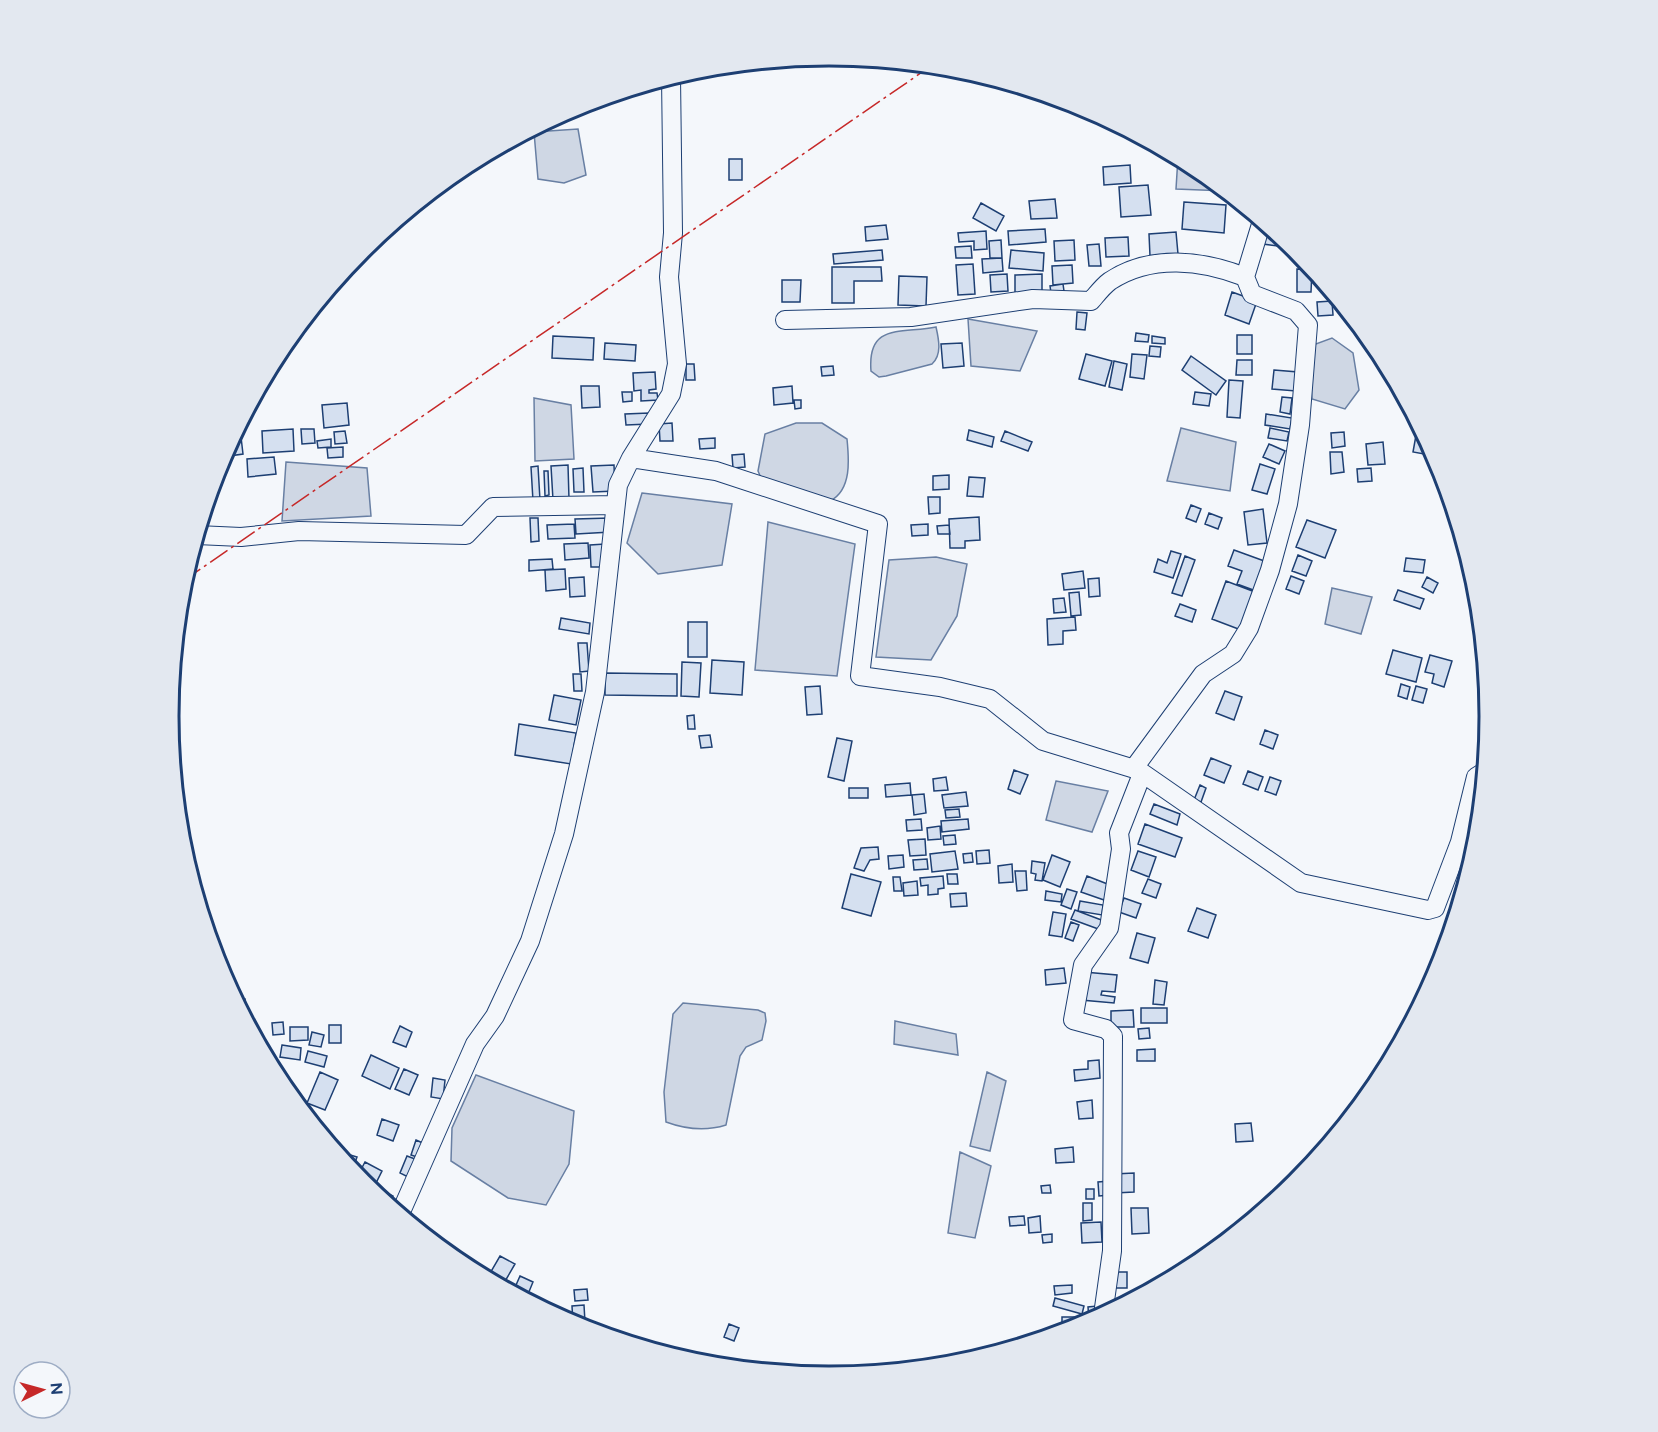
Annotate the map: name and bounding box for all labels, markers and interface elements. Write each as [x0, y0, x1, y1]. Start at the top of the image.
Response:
north arrow [12, 1360, 72, 1420]
text: N [46, 1382, 66, 1396]

